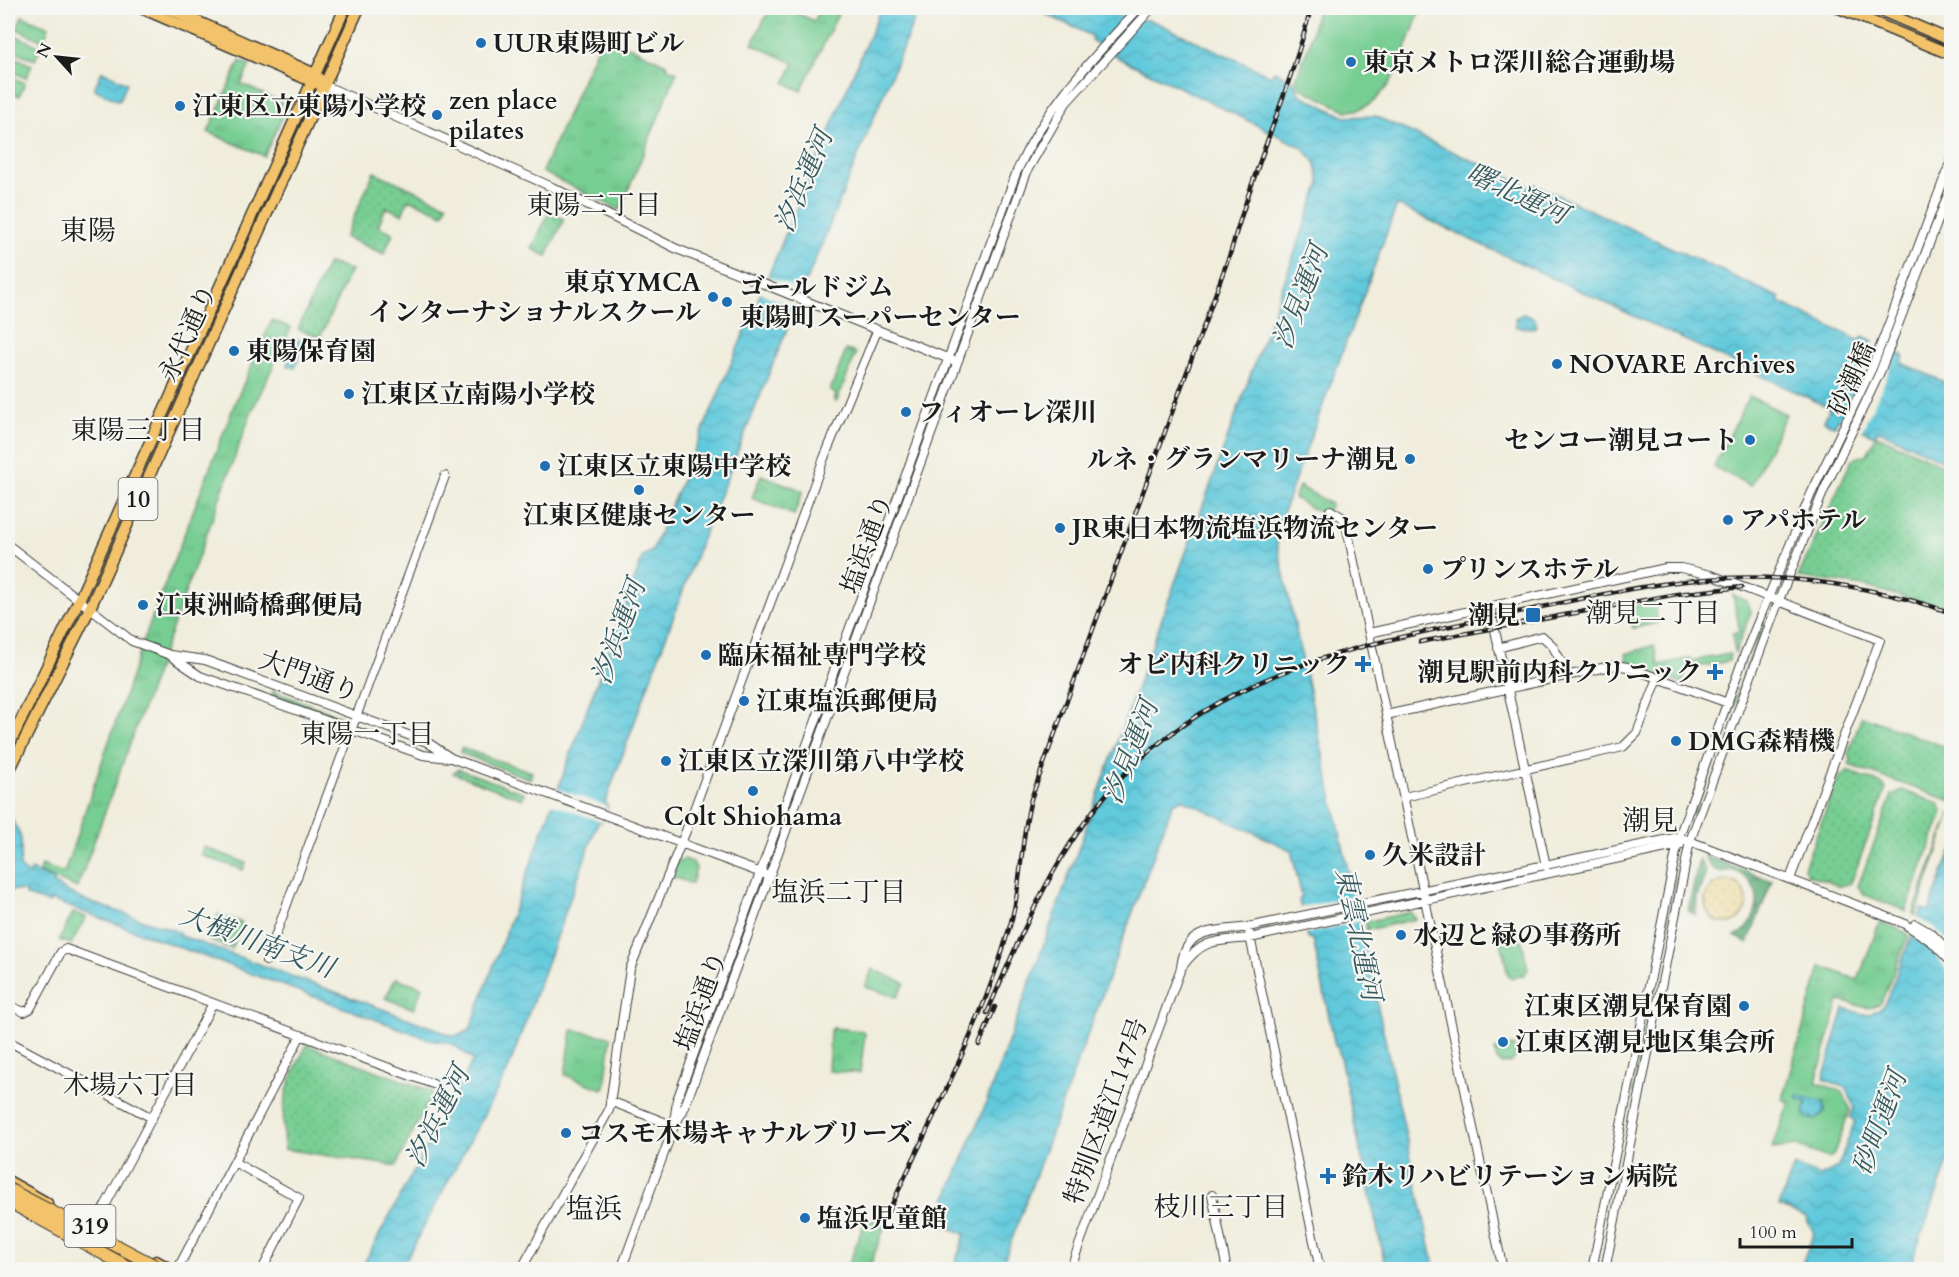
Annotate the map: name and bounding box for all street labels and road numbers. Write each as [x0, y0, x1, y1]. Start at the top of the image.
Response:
street label: 永代通り [151, 278, 225, 388]
street label: 砂潮橋 [1820, 336, 1884, 422]
road number: 10 [118, 478, 158, 520]
street label: 塩浜通り [833, 489, 901, 599]
street label: 大門通り [254, 642, 364, 710]
street label: 塩浜通り [667, 946, 735, 1056]
street label: 特別区道江147号 [1056, 1013, 1156, 1209]
road number: 319 [64, 1205, 116, 1247]

